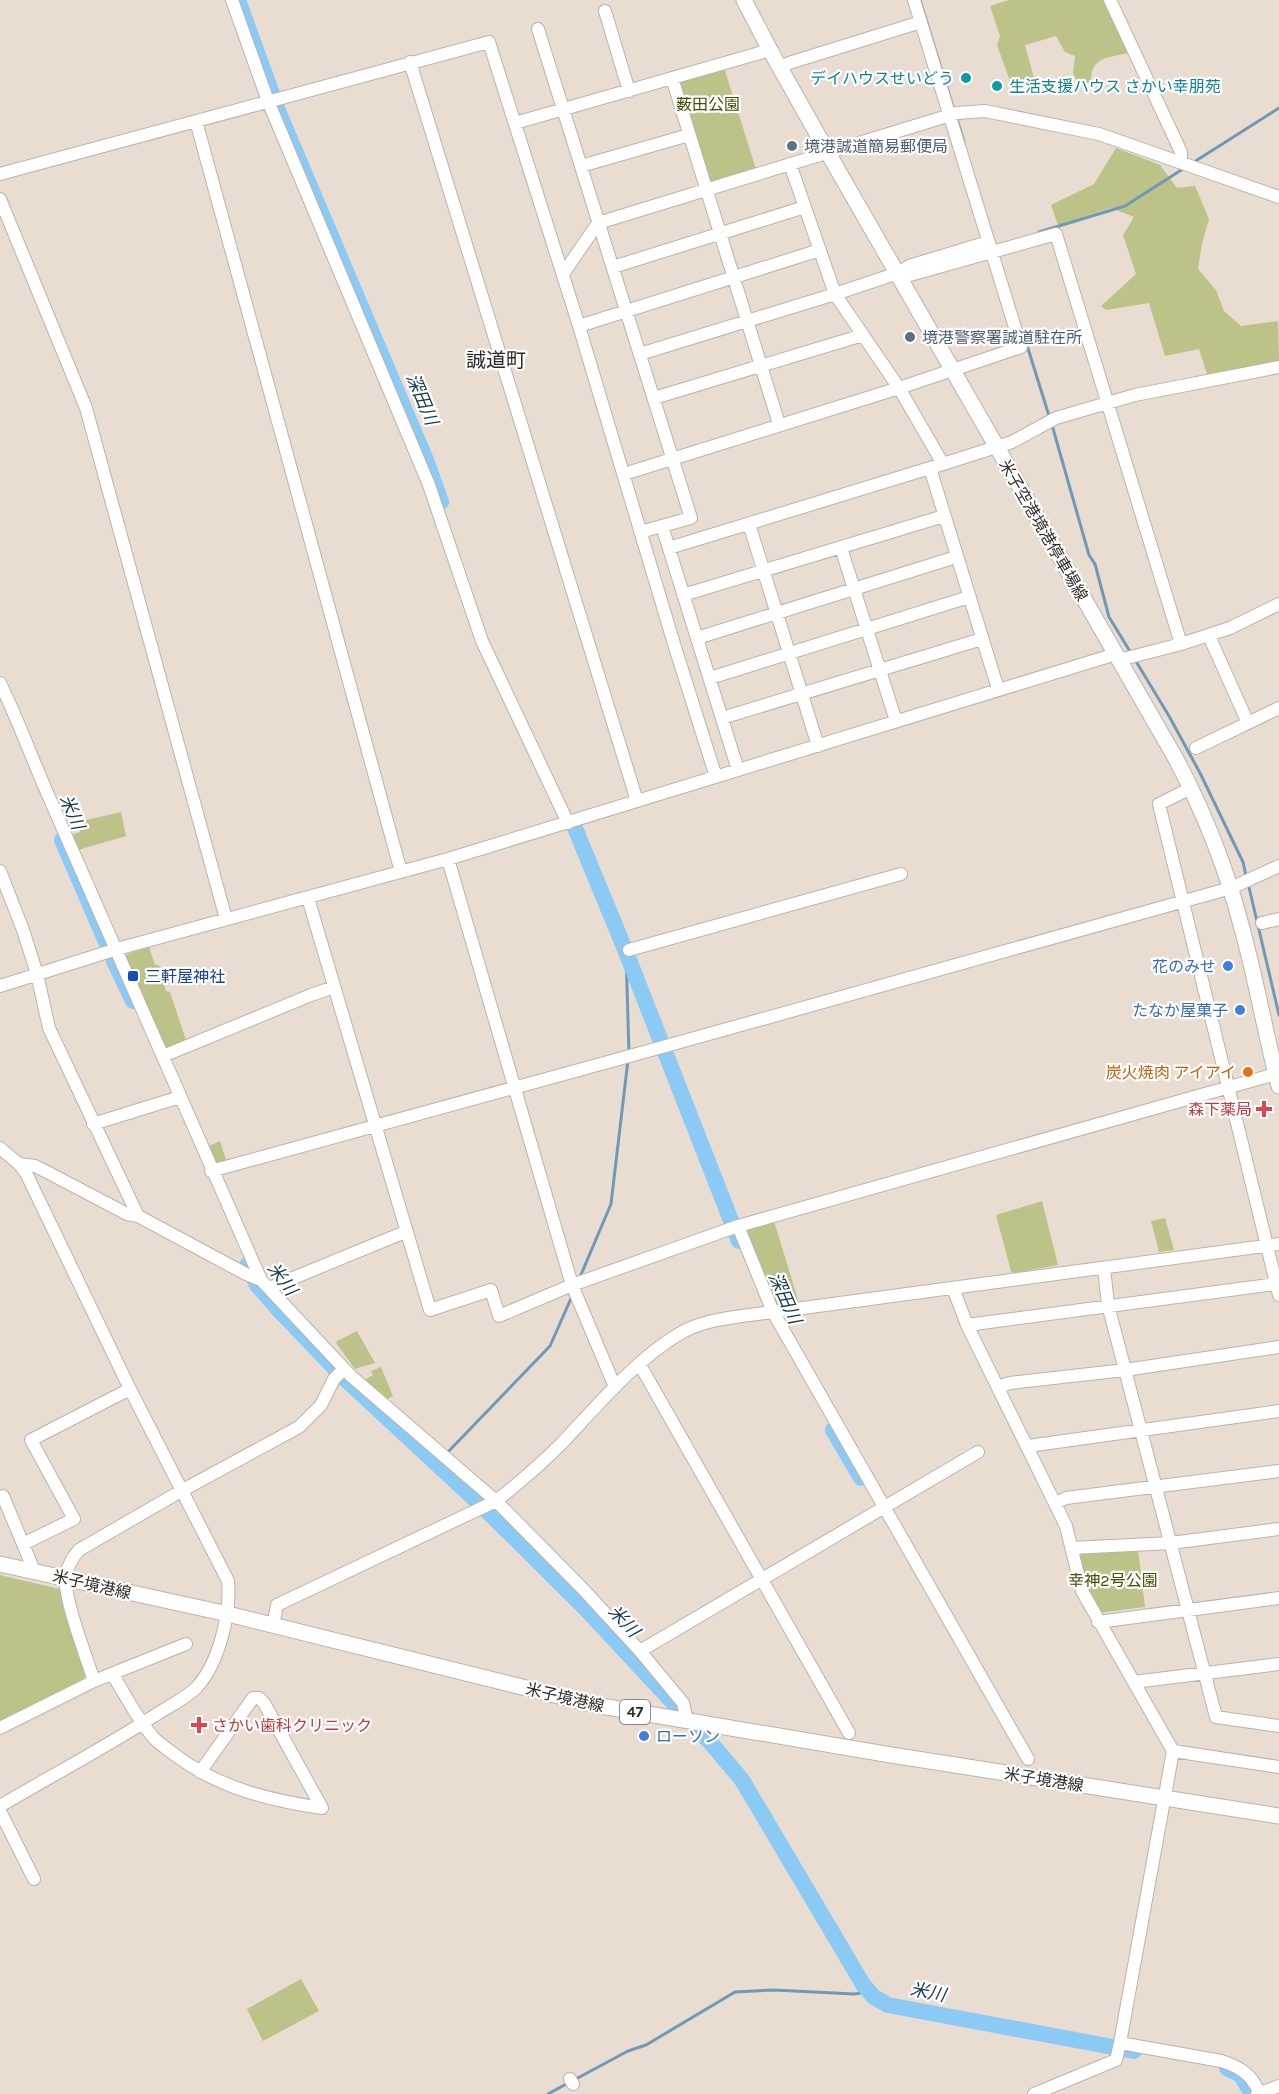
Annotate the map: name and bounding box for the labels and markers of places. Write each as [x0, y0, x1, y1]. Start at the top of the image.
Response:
place label: デイハウスせいどう [810, 69, 954, 88]
marker: デイハウスせいどう [959, 71, 973, 85]
place label: 生活支援ハウス さかい幸朋苑 [1009, 77, 1221, 96]
marker: 生活支援ハウス さかい幸朋苑 [990, 79, 1004, 93]
place label: 境港誠道簡易郵便局 [804, 137, 948, 156]
marker: 境港誠道簡易郵便局 [785, 139, 799, 153]
place label: 境港警察署誠道駐在所 [922, 328, 1082, 347]
marker: 境港警察署誠道駐在所 [903, 330, 917, 344]
place label: 花のみせ [1152, 957, 1216, 976]
marker: 花のみせ [1221, 959, 1235, 973]
place label: 三軒屋神社 [145, 967, 225, 986]
marker: 三軒屋神社 [126, 969, 140, 983]
place label: たなか屋菓子 [1132, 1001, 1228, 1020]
marker: たなか屋菓子 [1233, 1003, 1247, 1017]
place label: 炭火焼肉 アイアイ [1106, 1063, 1236, 1082]
marker: 炭火焼肉 アイアイ [1241, 1065, 1255, 1079]
place label: 森下薬局 [1188, 1100, 1252, 1119]
marker: 森下薬局 [1257, 1102, 1271, 1116]
marker: さかい歯科クリニック [190, 1716, 208, 1734]
place label: さかい歯科クリニック [212, 1716, 372, 1735]
place label: ローソン [656, 1727, 720, 1746]
marker: ローソン [637, 1729, 651, 1743]

